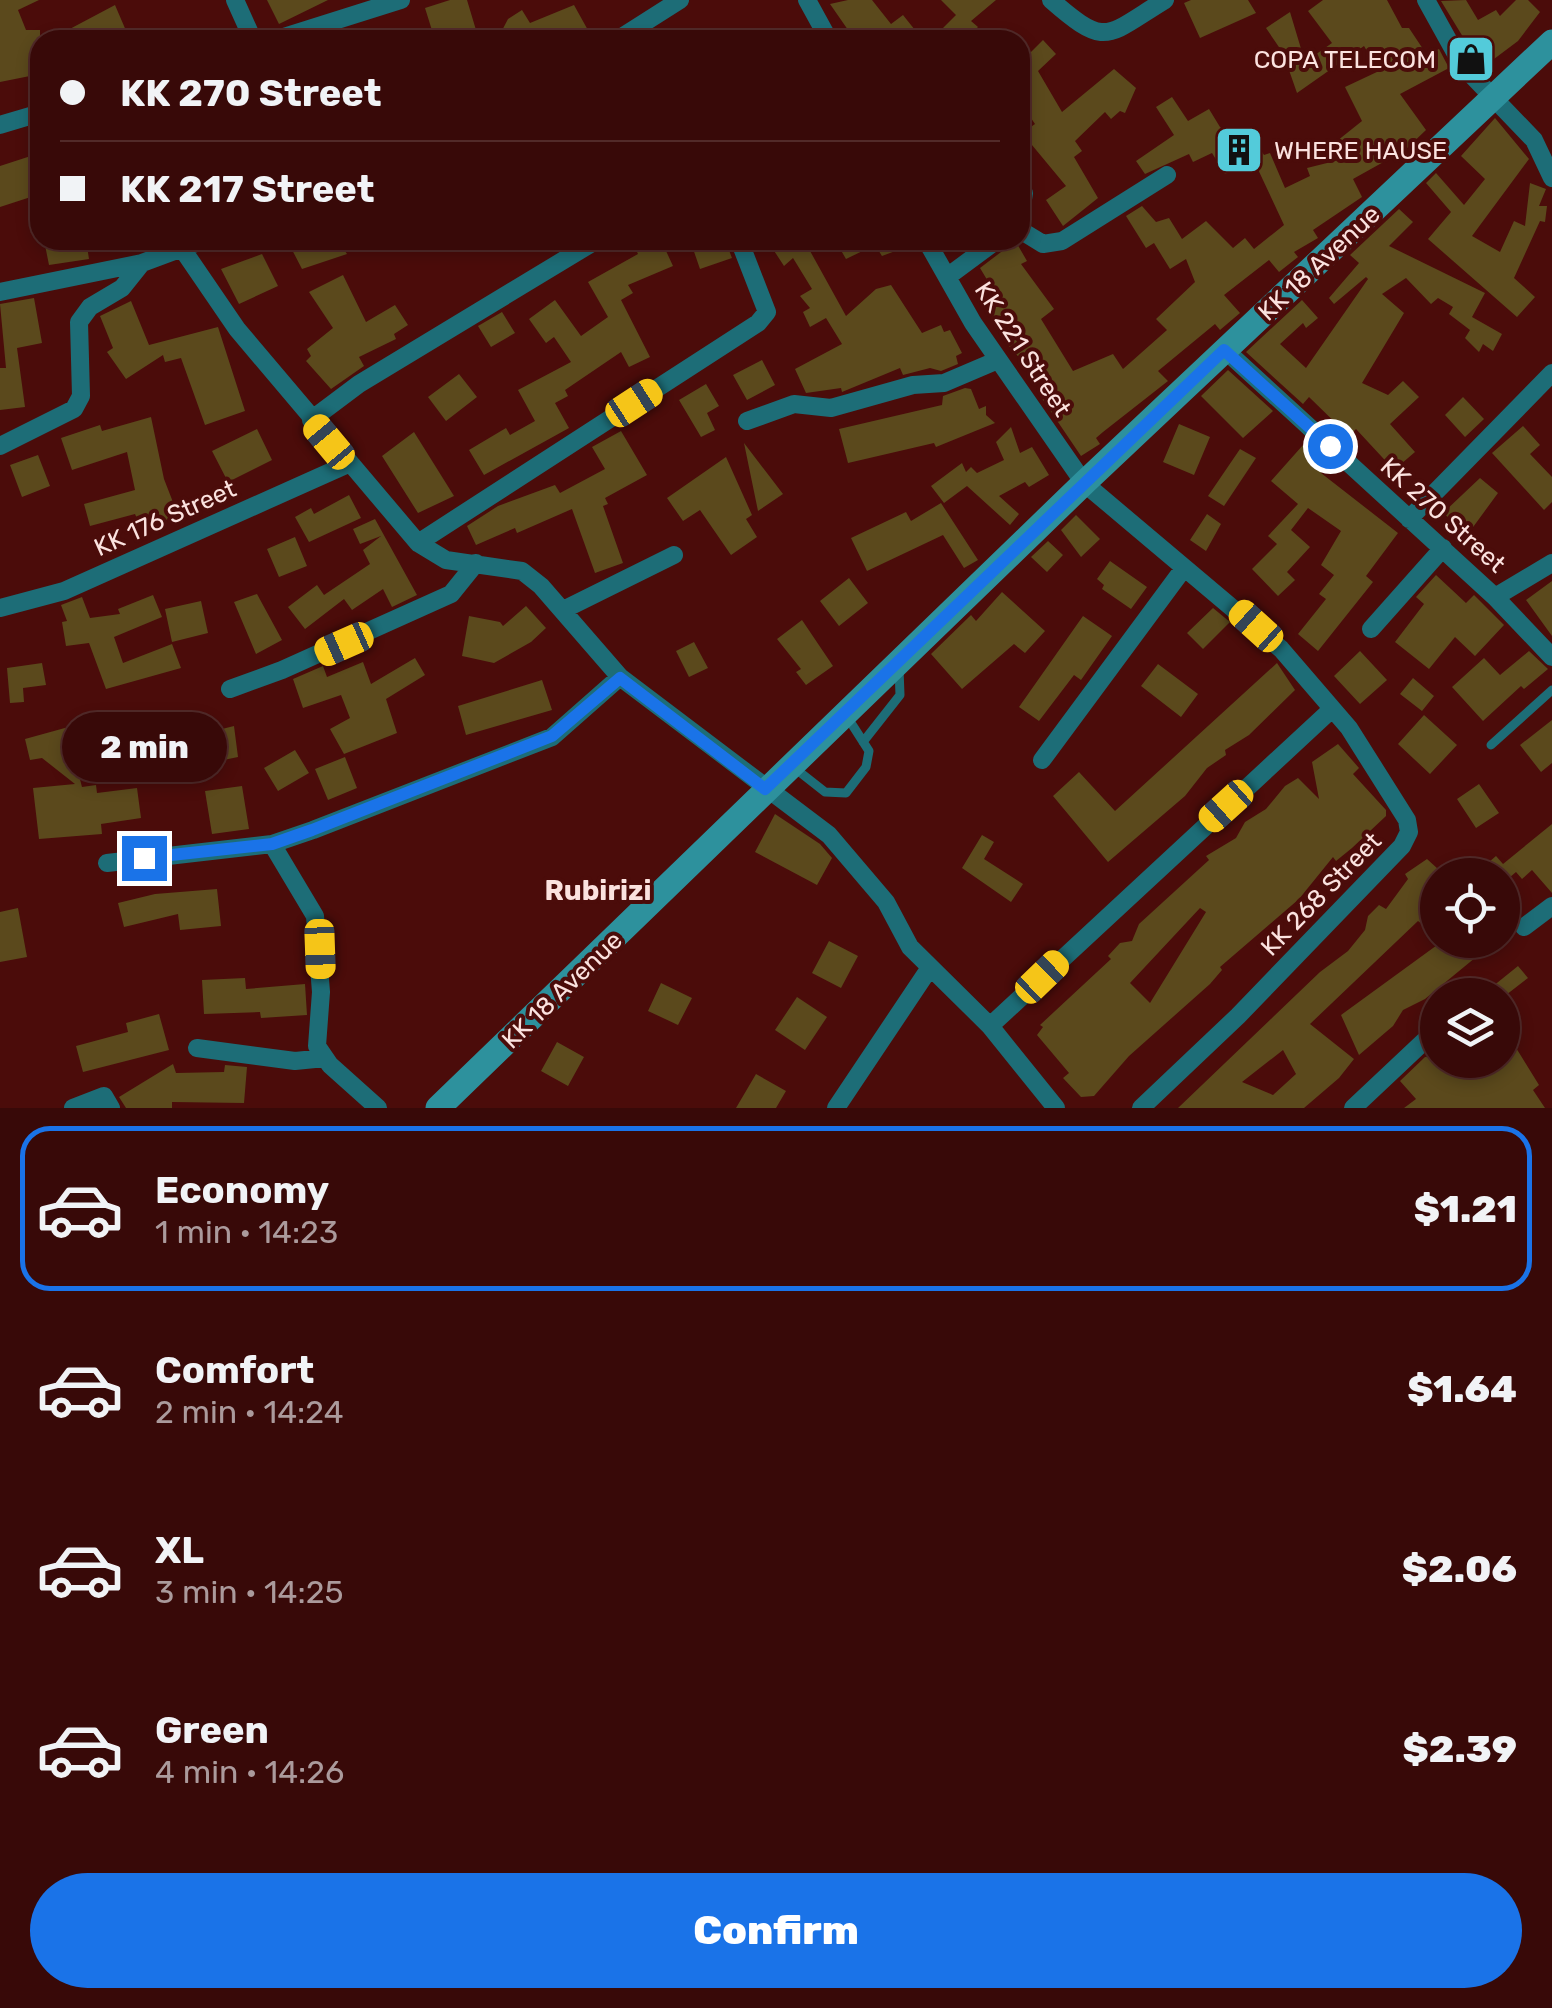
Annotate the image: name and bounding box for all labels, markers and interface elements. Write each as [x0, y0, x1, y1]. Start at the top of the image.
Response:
shop icon: COPA TELECOM [1445, 33, 1497, 85]
place label: COPA TELECOM [1254, 45, 1436, 74]
text: KK 270 Street [120, 70, 382, 116]
building icon: WHERE HAUSE [1213, 124, 1265, 176]
place label: WHERE HAUSE [1274, 136, 1447, 165]
text: KK 217 Street [120, 166, 375, 212]
street label: KK 18 Avenue [1252, 199, 1386, 327]
street label: KK 221 Street [969, 276, 1077, 422]
car [601, 374, 667, 432]
car [298, 409, 360, 475]
route start [1308, 424, 1353, 469]
street label: KK 270 Street [1375, 451, 1511, 579]
street label: KK 176 Street [90, 474, 241, 562]
car [1224, 595, 1288, 657]
car [310, 618, 378, 670]
callout: 2 min [62, 713, 226, 783]
text: 2 min [100, 728, 189, 766]
car [1194, 775, 1258, 837]
street label: KK 268 Street [1255, 826, 1387, 962]
route end [122, 836, 167, 881]
map controls [1420, 858, 1520, 1078]
button: locate [1420, 858, 1520, 958]
district label: Rubirizi [544, 874, 652, 907]
car [304, 918, 336, 980]
street label: KK 18 Avenue [496, 926, 628, 1054]
car [1010, 945, 1074, 1009]
button: layers [1420, 978, 1520, 1078]
icon: car [35, 1164, 125, 1254]
text: Economy [155, 1167, 329, 1213]
text: $1.21 [1414, 1186, 1517, 1232]
text: 1 min · 14:23 [155, 1213, 338, 1251]
icon: car [35, 1344, 125, 1434]
text: Comfort [155, 1347, 314, 1393]
text: $1.64 [1407, 1366, 1517, 1412]
text: 2 min · 14:24 [155, 1393, 344, 1431]
icon: car [35, 1524, 125, 1614]
text: XL [155, 1527, 204, 1573]
text: $2.06 [1402, 1546, 1517, 1592]
text: 3 min · 14:25 [155, 1573, 343, 1611]
icon: car [35, 1704, 125, 1794]
text: Green [155, 1707, 269, 1753]
text: $2.39 [1403, 1726, 1517, 1772]
text: 4 min · 14:26 [155, 1753, 344, 1791]
button: Confirm [30, 1873, 1522, 1988]

